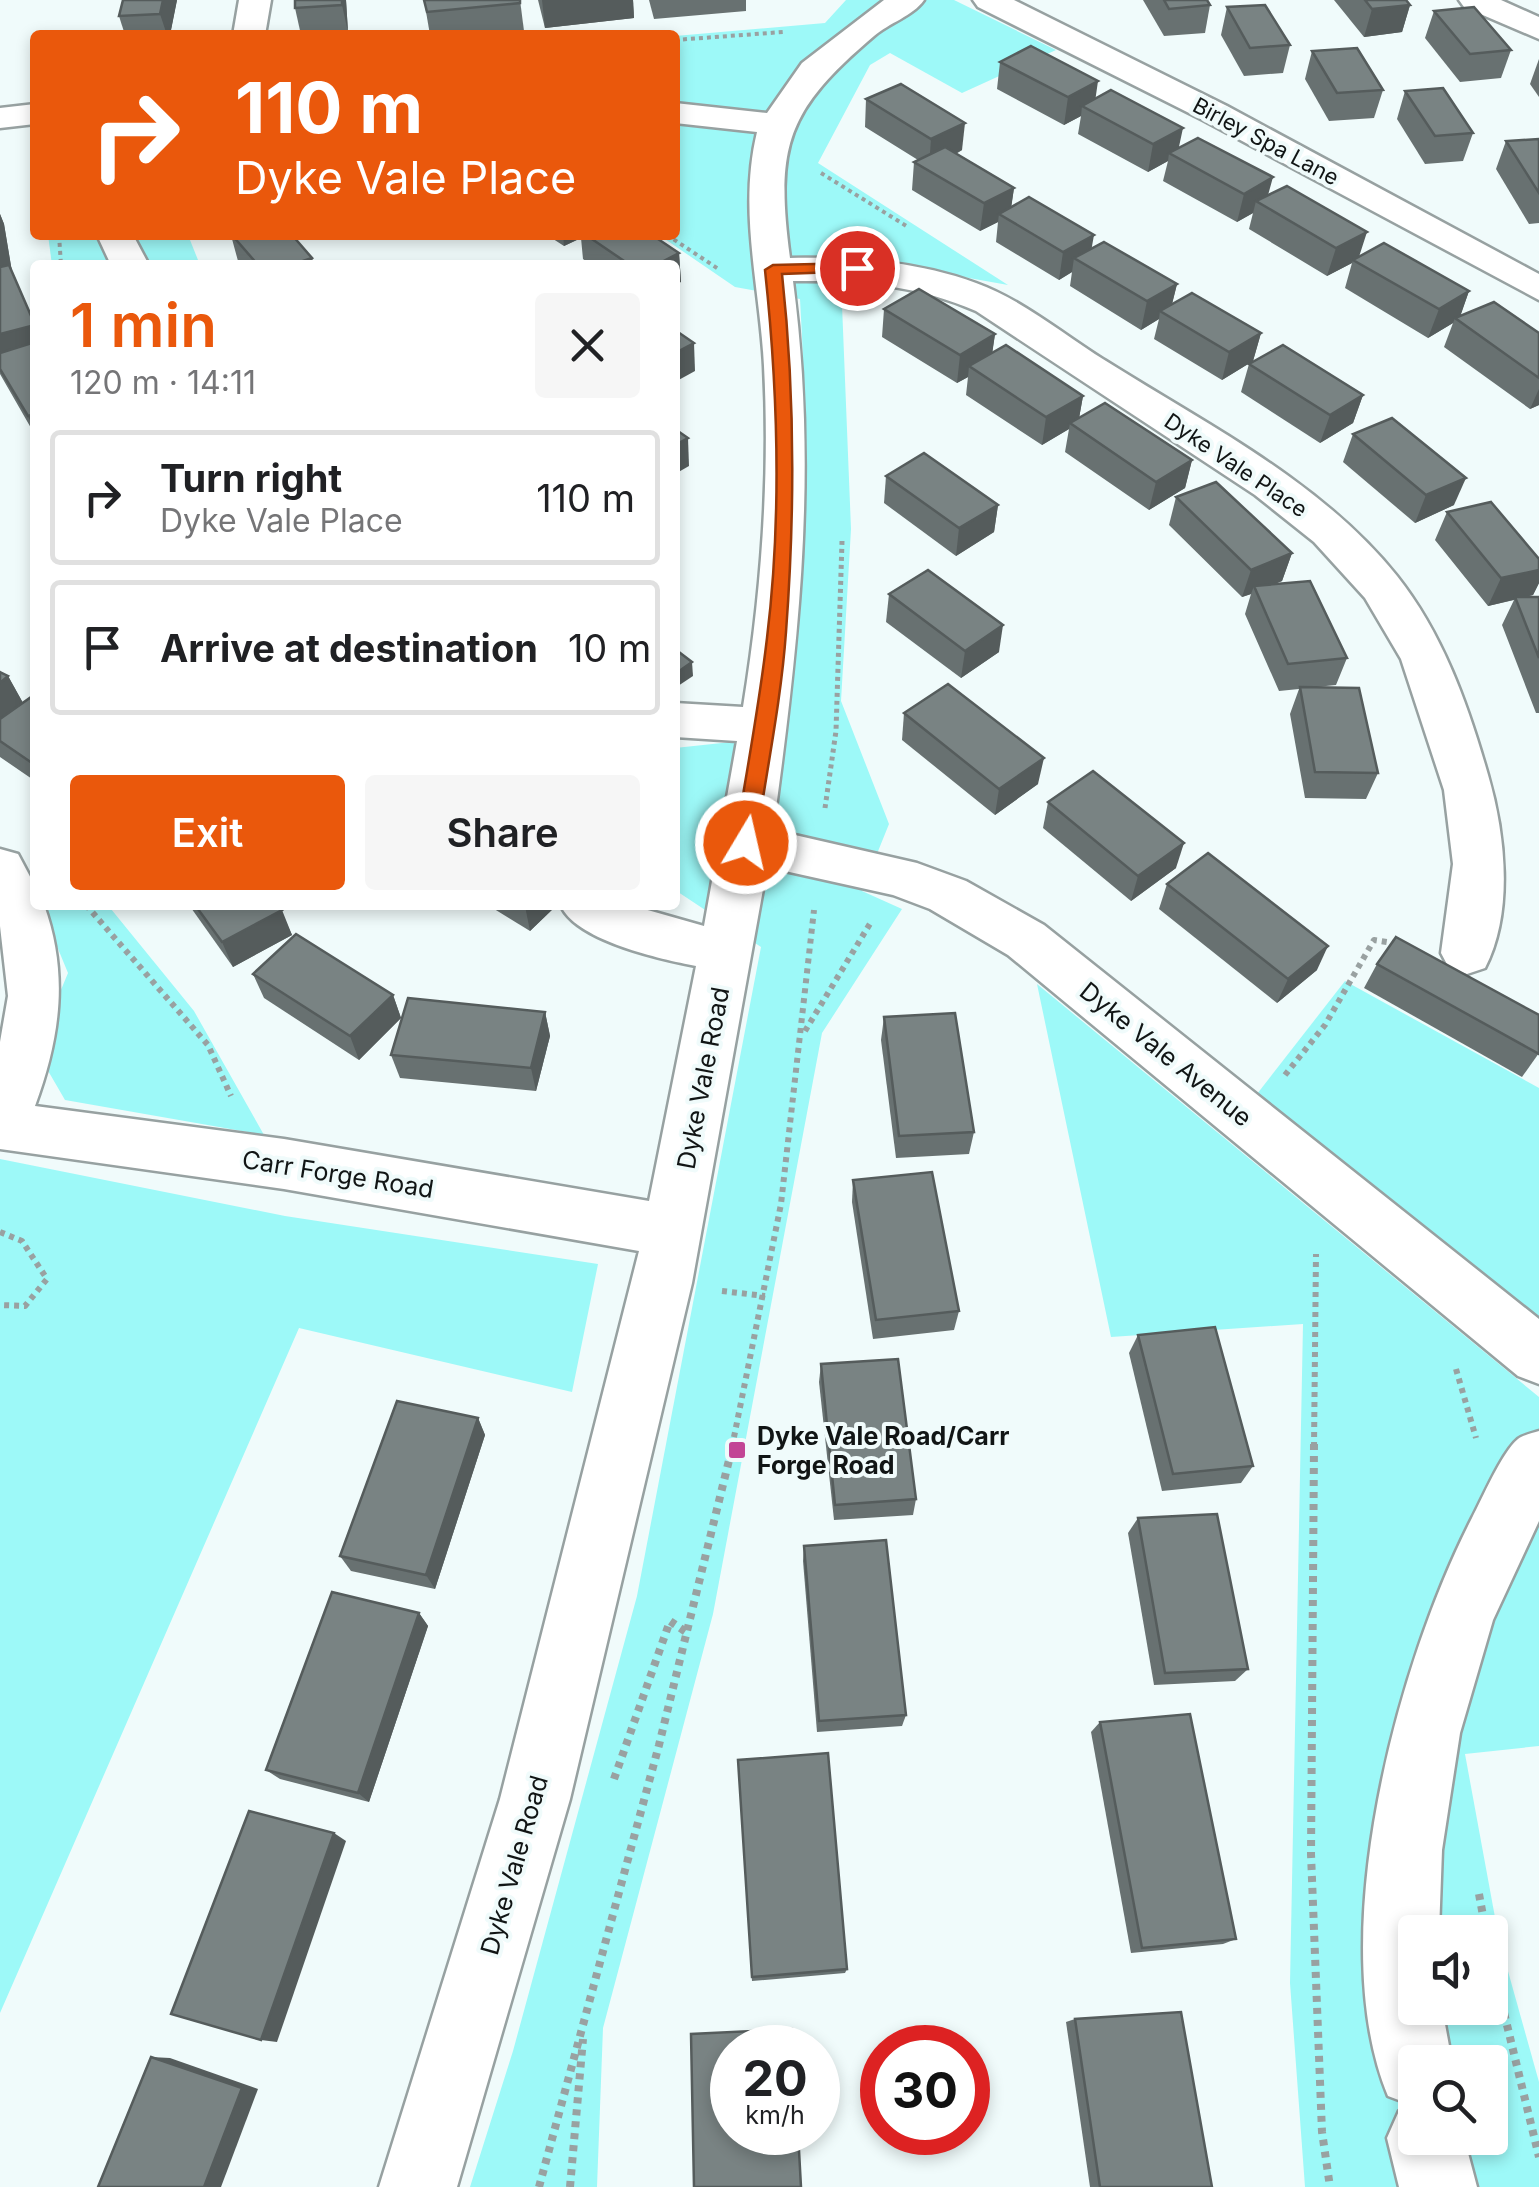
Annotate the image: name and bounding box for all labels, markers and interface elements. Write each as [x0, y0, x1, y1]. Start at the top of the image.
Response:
text: 110 m [235, 65, 423, 150]
icon: right [70, 70, 200, 200]
street label: Birley Spa Lane [1189, 92, 1343, 190]
text: Dyke Vale Place [235, 150, 576, 205]
pin [815, 226, 900, 311]
icon: arrive [830, 241, 885, 296]
text: 1 min [70, 289, 217, 361]
button: close [535, 293, 640, 398]
text: 120 m · 14:11 [70, 363, 256, 402]
street label: Dyke Vale Place [1160, 408, 1312, 522]
text: Turn right [160, 455, 342, 501]
icon: right [75, 470, 130, 525]
text: 110 m [536, 475, 635, 521]
text: Dyke Vale Place [160, 501, 403, 540]
icon: arrive [75, 620, 130, 675]
text: Arrive at destination [160, 625, 538, 671]
text: 10 m [568, 625, 651, 671]
button: Exit [70, 775, 345, 890]
button: Share [365, 775, 640, 890]
position arrow [694, 791, 798, 895]
street label: Dyke Vale Avenue [1074, 975, 1258, 1133]
street label: Dyke Vale Road [671, 984, 735, 1172]
street label: Carr Forge Road [240, 1144, 436, 1204]
place label: Dyke Vale Road/Carr Forge Road [757, 1421, 1009, 1480]
marker: Dyke Vale Road/Carr Forge Road [726, 1439, 748, 1461]
street label: Dyke Vale Road [474, 1772, 554, 1958]
map controls [1398, 1915, 1508, 2155]
button: sound [1398, 1915, 1508, 2025]
speed limit sign: 30 [860, 2025, 990, 2155]
button: search [1398, 2045, 1508, 2155]
text: 20 [742, 2048, 808, 2108]
text: km/h [745, 2100, 805, 2130]

